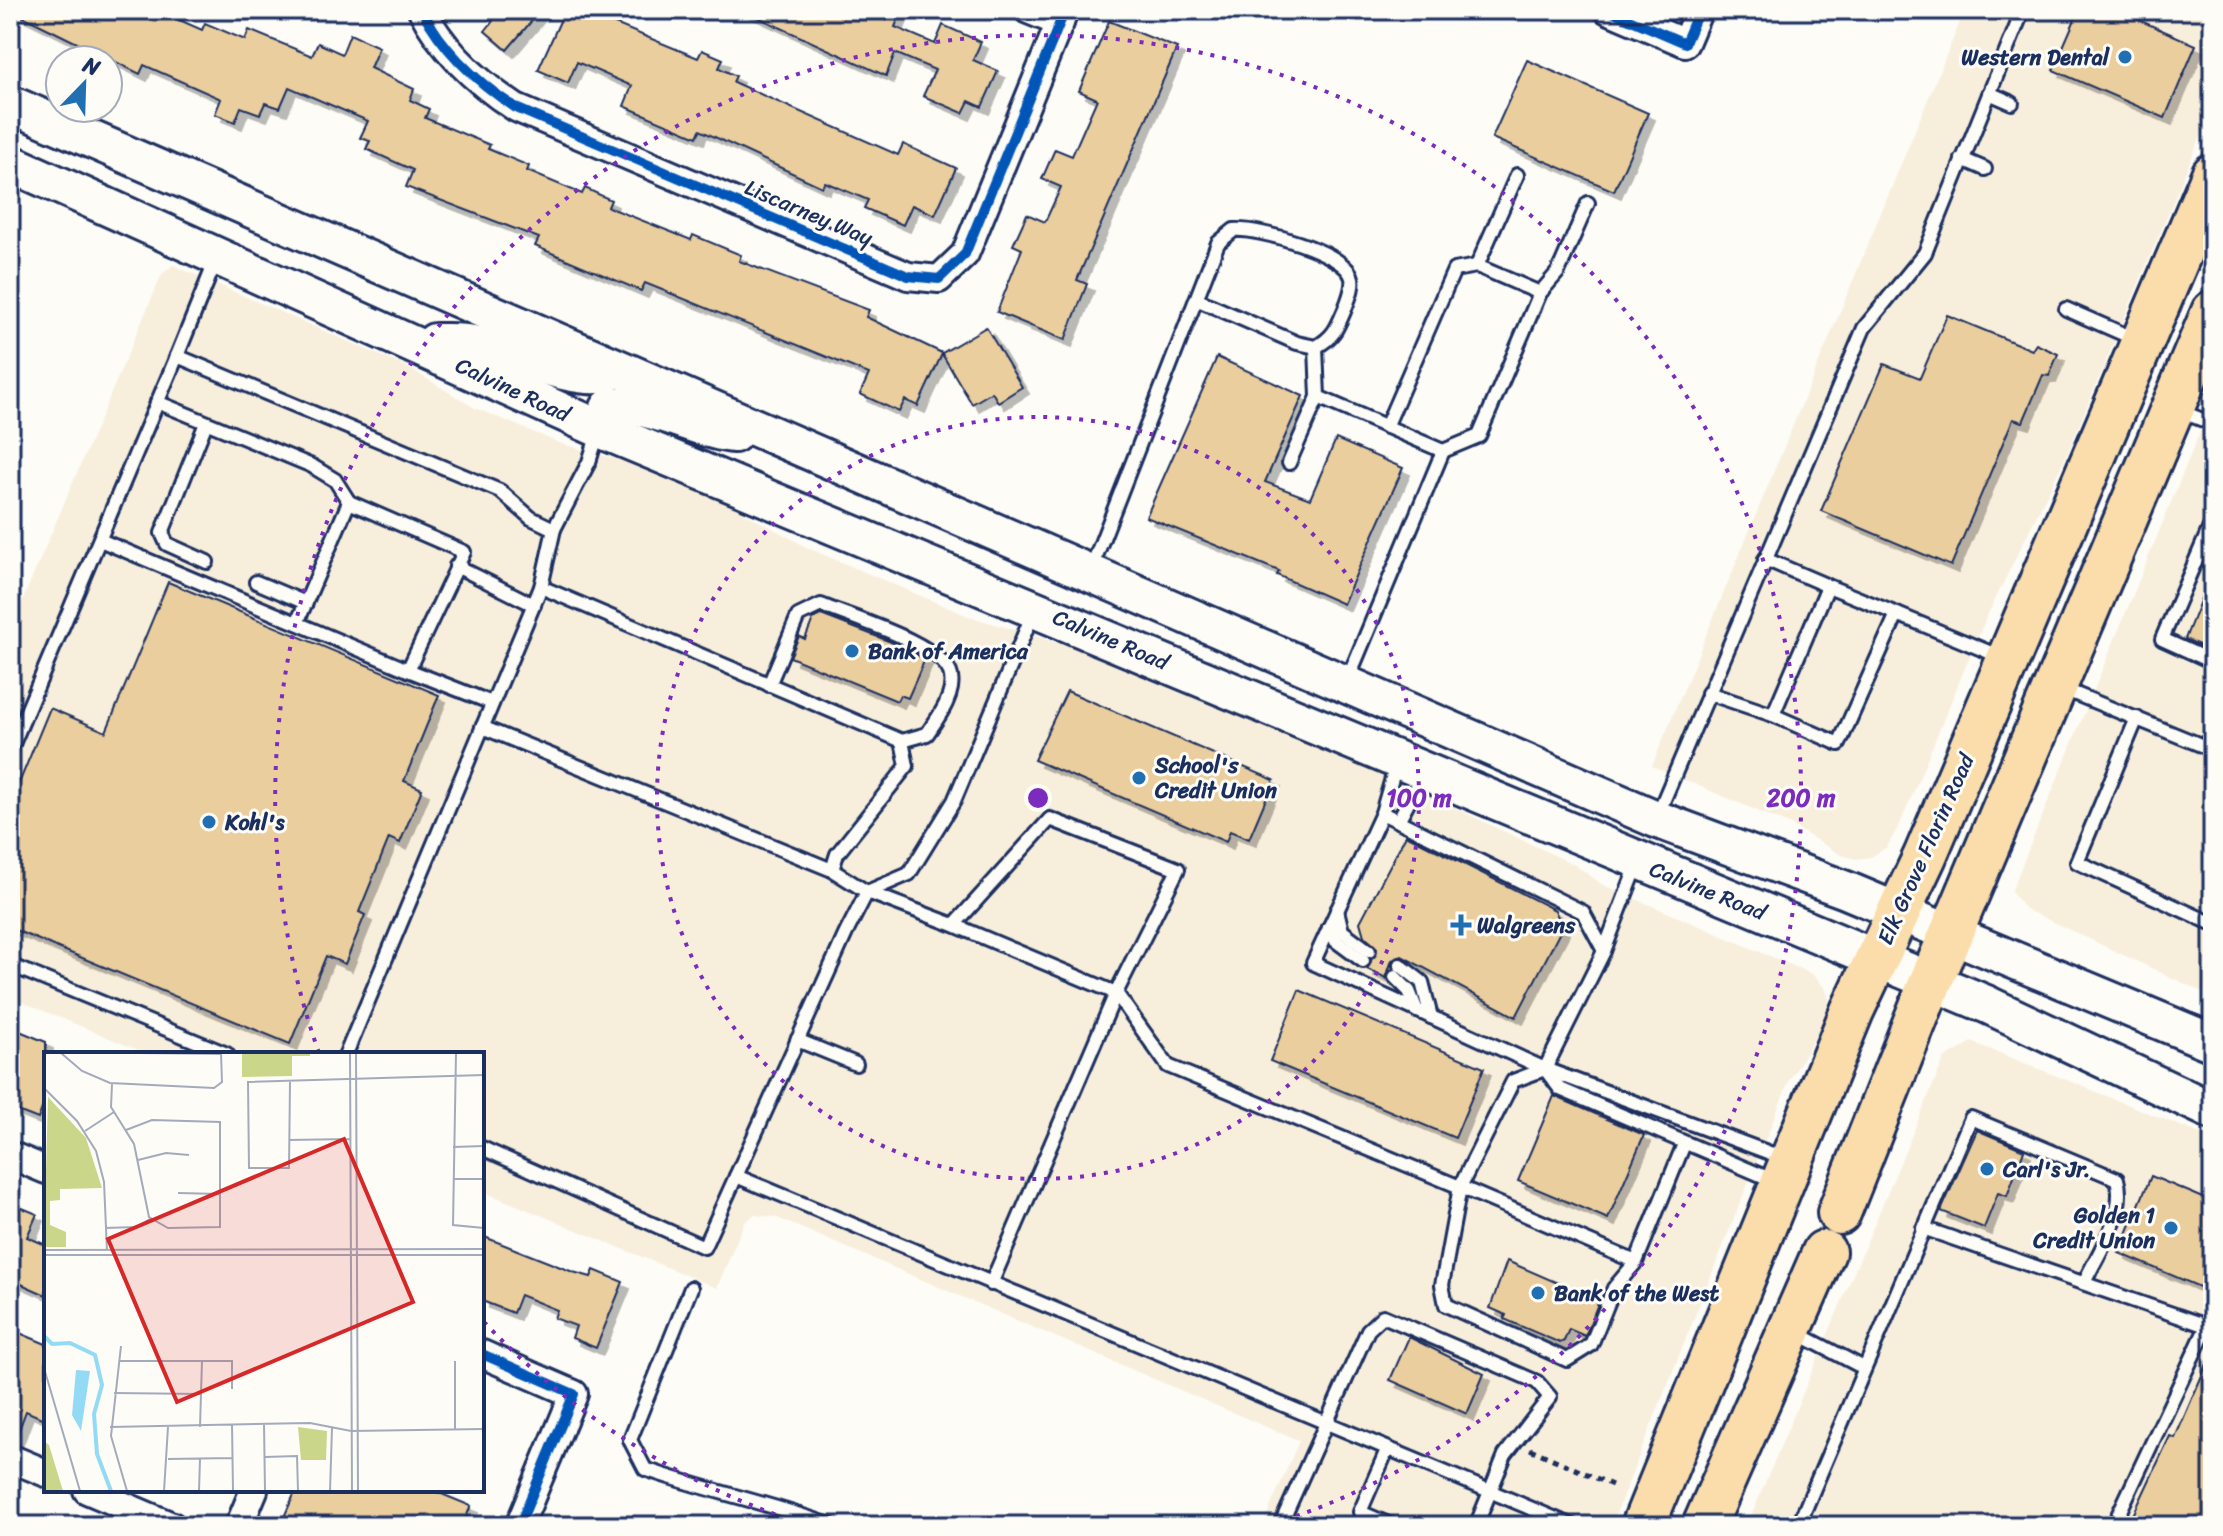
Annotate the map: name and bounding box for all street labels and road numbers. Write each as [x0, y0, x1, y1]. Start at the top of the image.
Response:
street label: Liscarney Way [738, 168, 880, 257]
street label: Calvine Road [449, 346, 578, 434]
street label: Calvine Road [1047, 598, 1176, 682]
street label: Elk Grove Florin Road [1866, 746, 1986, 951]
street label: Calvine Road [1644, 849, 1773, 932]

